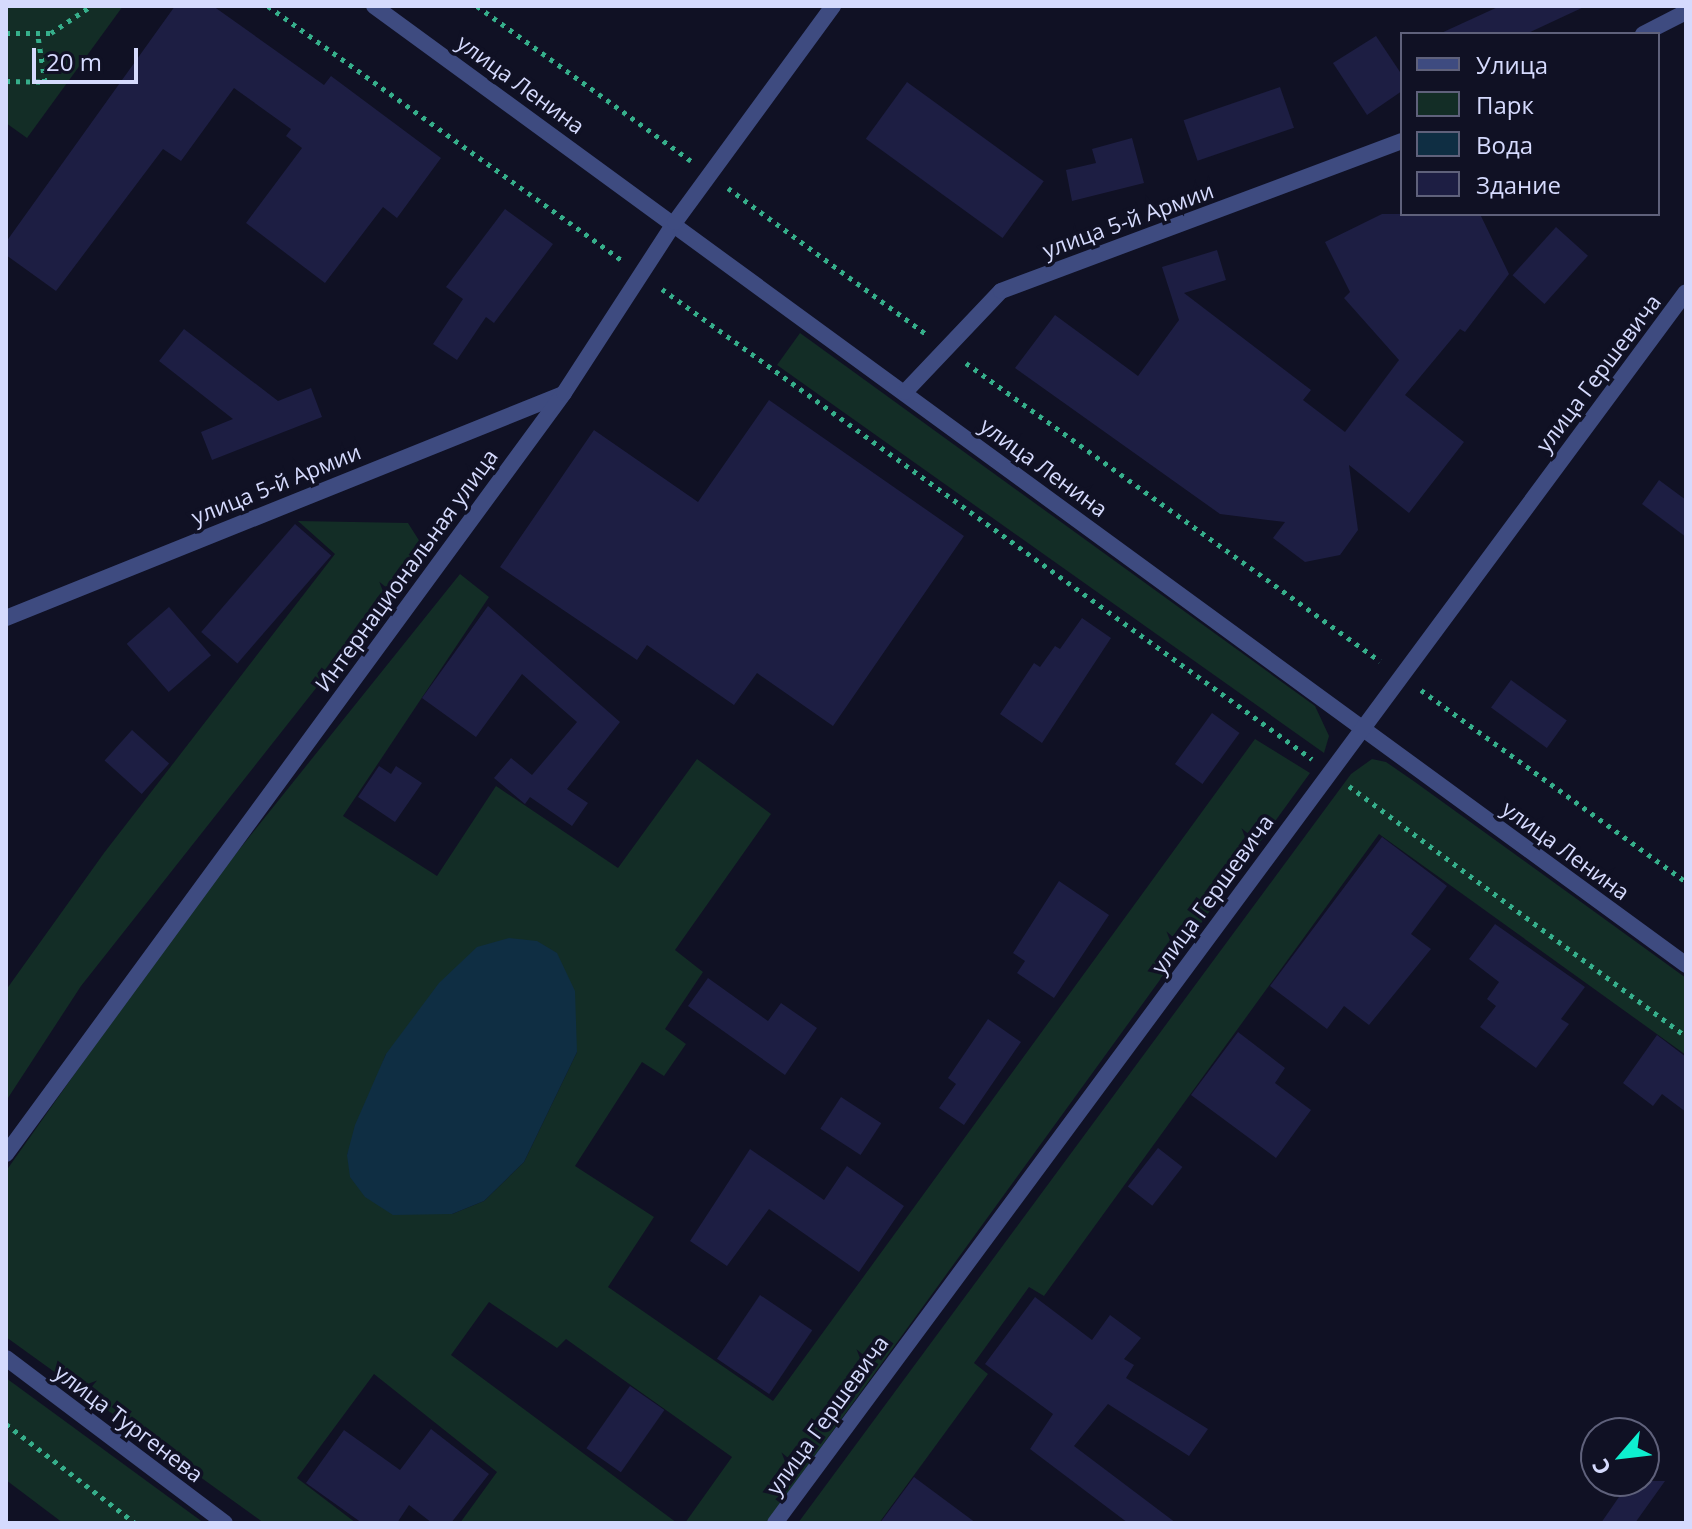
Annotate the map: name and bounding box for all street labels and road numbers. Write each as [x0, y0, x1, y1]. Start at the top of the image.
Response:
street label: улица Ленина [452, 29, 590, 139]
street label: улица 5-й Армии [1039, 177, 1217, 263]
street label: улица Гершевича [1530, 289, 1666, 457]
street label: улица Ленина [975, 412, 1113, 522]
street label: улица 5-й Армии [188, 438, 364, 530]
street label: Интернациональная улица [309, 444, 503, 696]
street label: улица Ленина [1497, 795, 1635, 905]
street label: улица Гершевича [1145, 809, 1279, 979]
street label: улица Гершевича [760, 1330, 894, 1500]
street label: улица Тургенева [50, 1359, 208, 1487]

